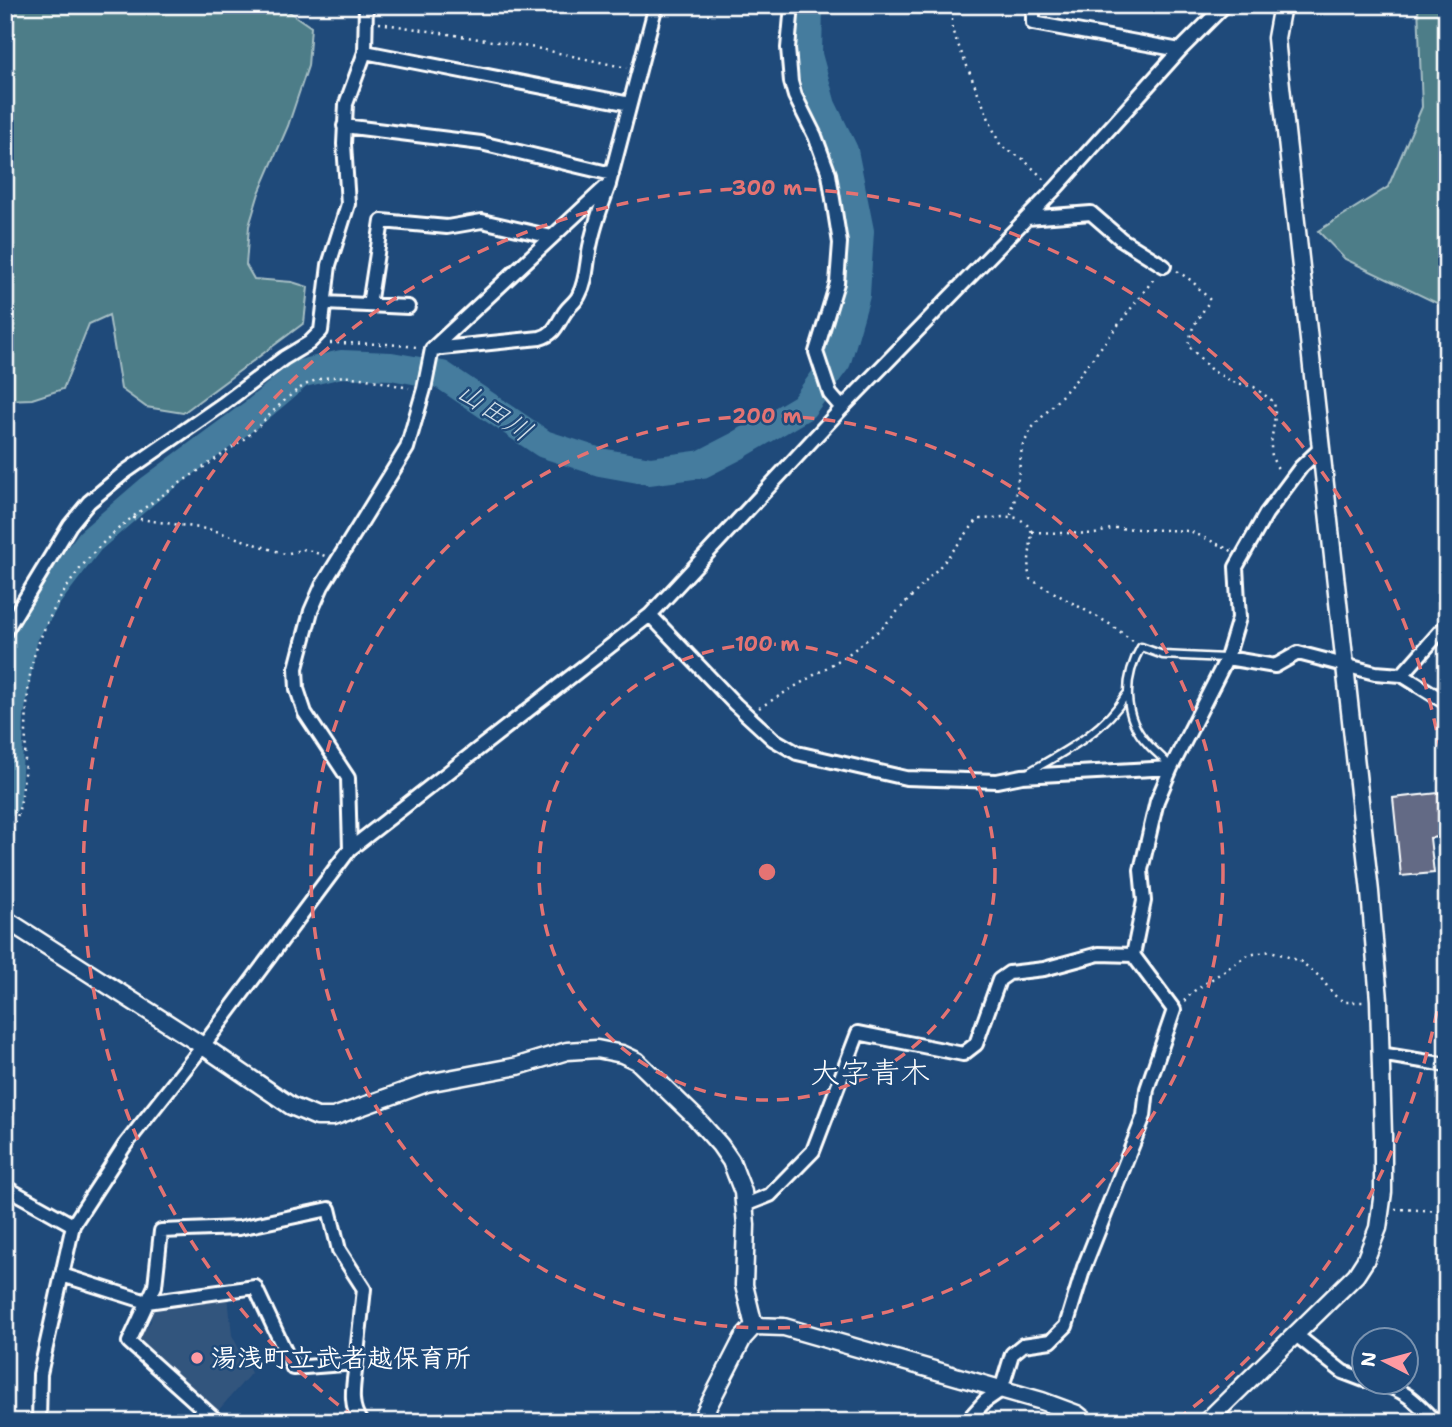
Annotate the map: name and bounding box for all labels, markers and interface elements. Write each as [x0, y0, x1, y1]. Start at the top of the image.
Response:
text: 300 m [732, 174, 802, 202]
water label: 山田川 [450, 372, 540, 450]
text: 200 m [732, 402, 802, 430]
text: 100 m [735, 630, 799, 658]
centre of rings [755, 860, 779, 884]
district label: 大字青木 [810, 1052, 930, 1093]
north arrow [1350, 1326, 1420, 1396]
place label: 湯浅町立武者越保育所 [211, 1340, 471, 1375]
marker: 湯浅町立武者越保育所 [189, 1350, 205, 1366]
text: N [1355, 1350, 1382, 1368]

